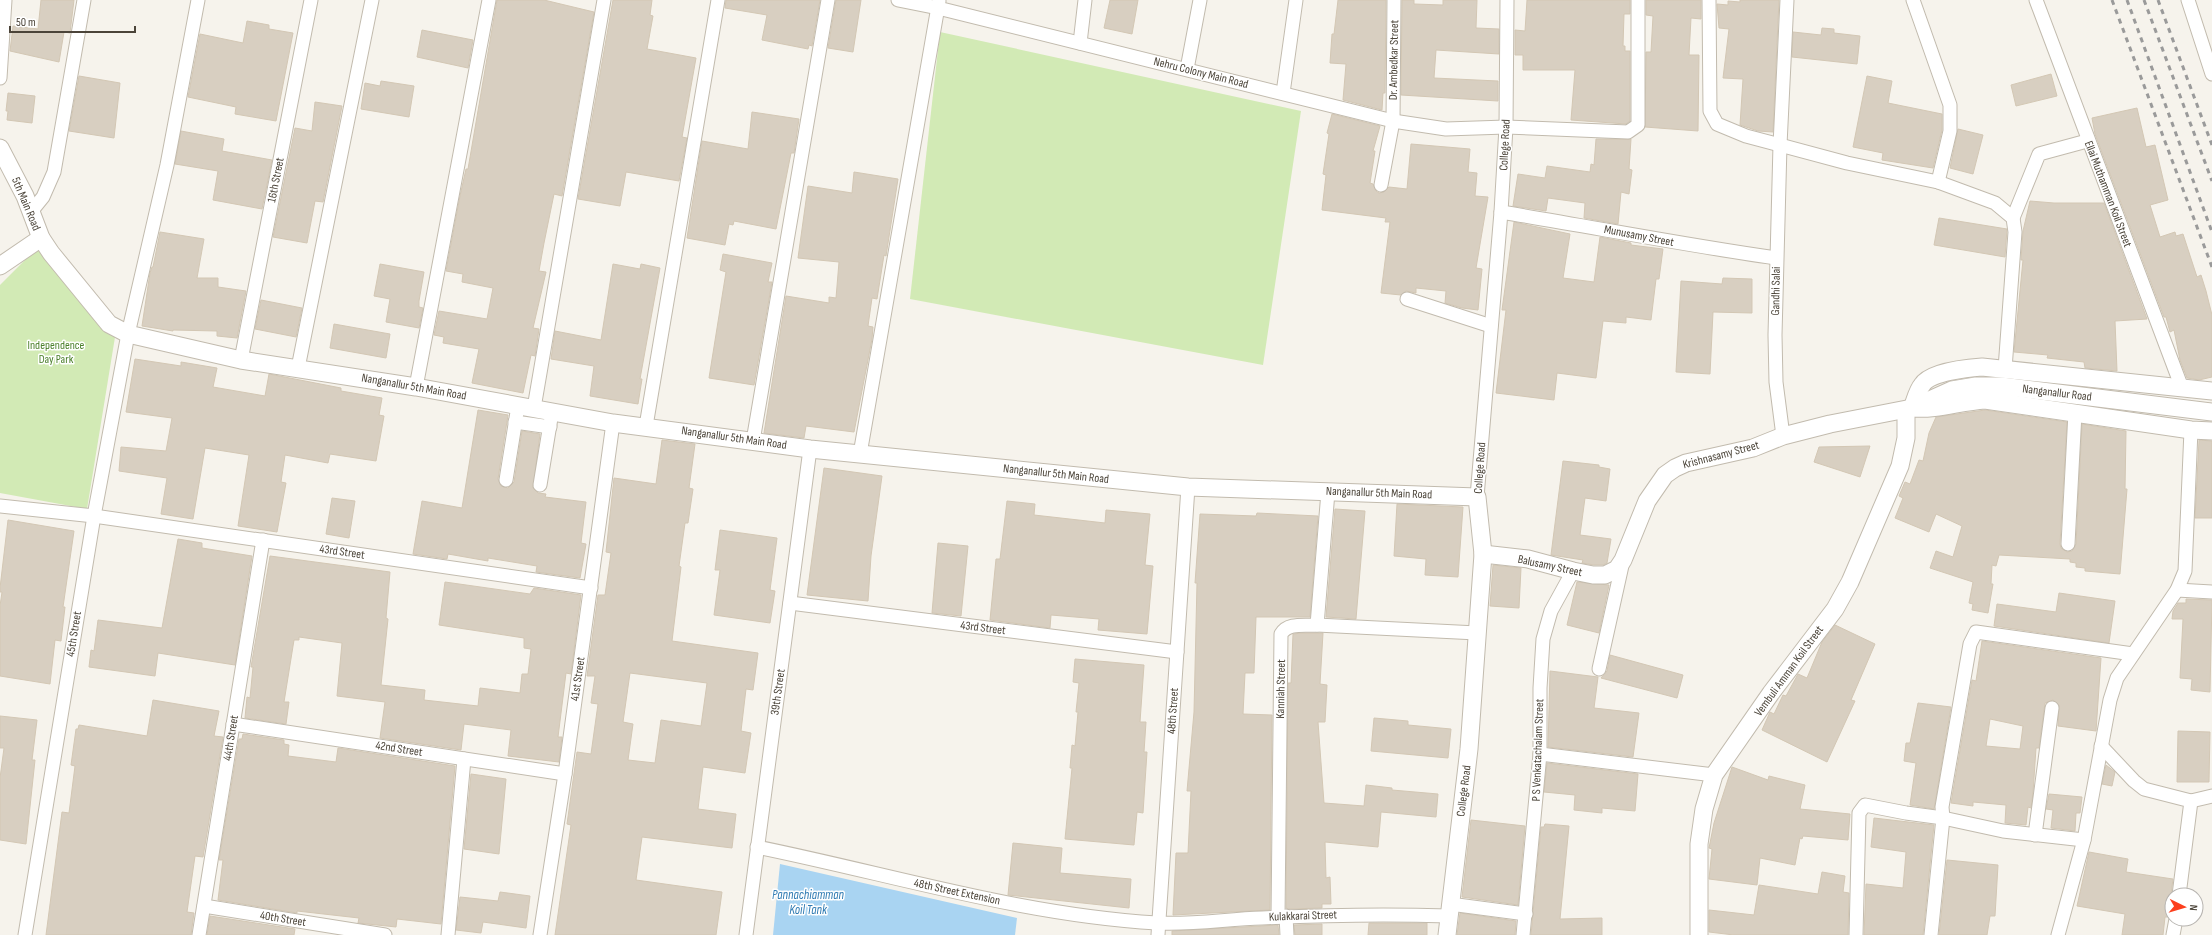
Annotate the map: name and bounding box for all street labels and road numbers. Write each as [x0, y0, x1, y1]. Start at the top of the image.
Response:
street label: Dr. Ambedkar Street [1386, 19, 1402, 100]
street label: Nehru Colony Main Road [1152, 54, 1250, 92]
street label: College Road [1496, 119, 1514, 171]
street label: Ellai Muthamman Koil Street [2081, 139, 2135, 250]
street label: 16th Street [264, 156, 288, 204]
street label: 5th Main Road [8, 175, 44, 233]
street label: Munusamy Street [1603, 222, 1675, 250]
street label: Gandhi Salai [1768, 266, 1784, 316]
street label: Nanganallur 5th Main Road [360, 370, 468, 404]
street label: Nanganallur Road [2021, 381, 2093, 405]
street label: Nanganallur 5th Main Road [680, 423, 788, 453]
street label: Krishnasamy Street [1681, 437, 1761, 472]
street label: College Road [1471, 442, 1489, 494]
street label: Nanganallur 5th Main Road [1002, 461, 1110, 487]
street label: Nanganallur 5th Main Road [1326, 484, 1432, 502]
street label: 43rd Street [318, 541, 366, 563]
street label: Balusamy Street [1516, 552, 1584, 580]
street label: 45th Street [63, 610, 85, 658]
street label: 43rd Street [959, 618, 1007, 638]
street label: Vembuli Amman Koil Street [1751, 622, 1827, 719]
street label: 41st Street [567, 656, 589, 702]
street label: Kanniah Street [1273, 659, 1289, 719]
street label: 39th Street [767, 668, 789, 716]
street label: 48th Street [1164, 687, 1182, 735]
street label: P S Venkatachalam Street [1529, 698, 1547, 802]
street label: 44th Street [220, 714, 242, 762]
street label: 42nd Street [374, 738, 424, 760]
street label: College Road [1453, 765, 1475, 817]
street label: 48th Street Extension [912, 876, 1002, 908]
street label: Kulakkarai Street [1269, 907, 1338, 925]
street label: 40th Street [259, 908, 307, 930]

